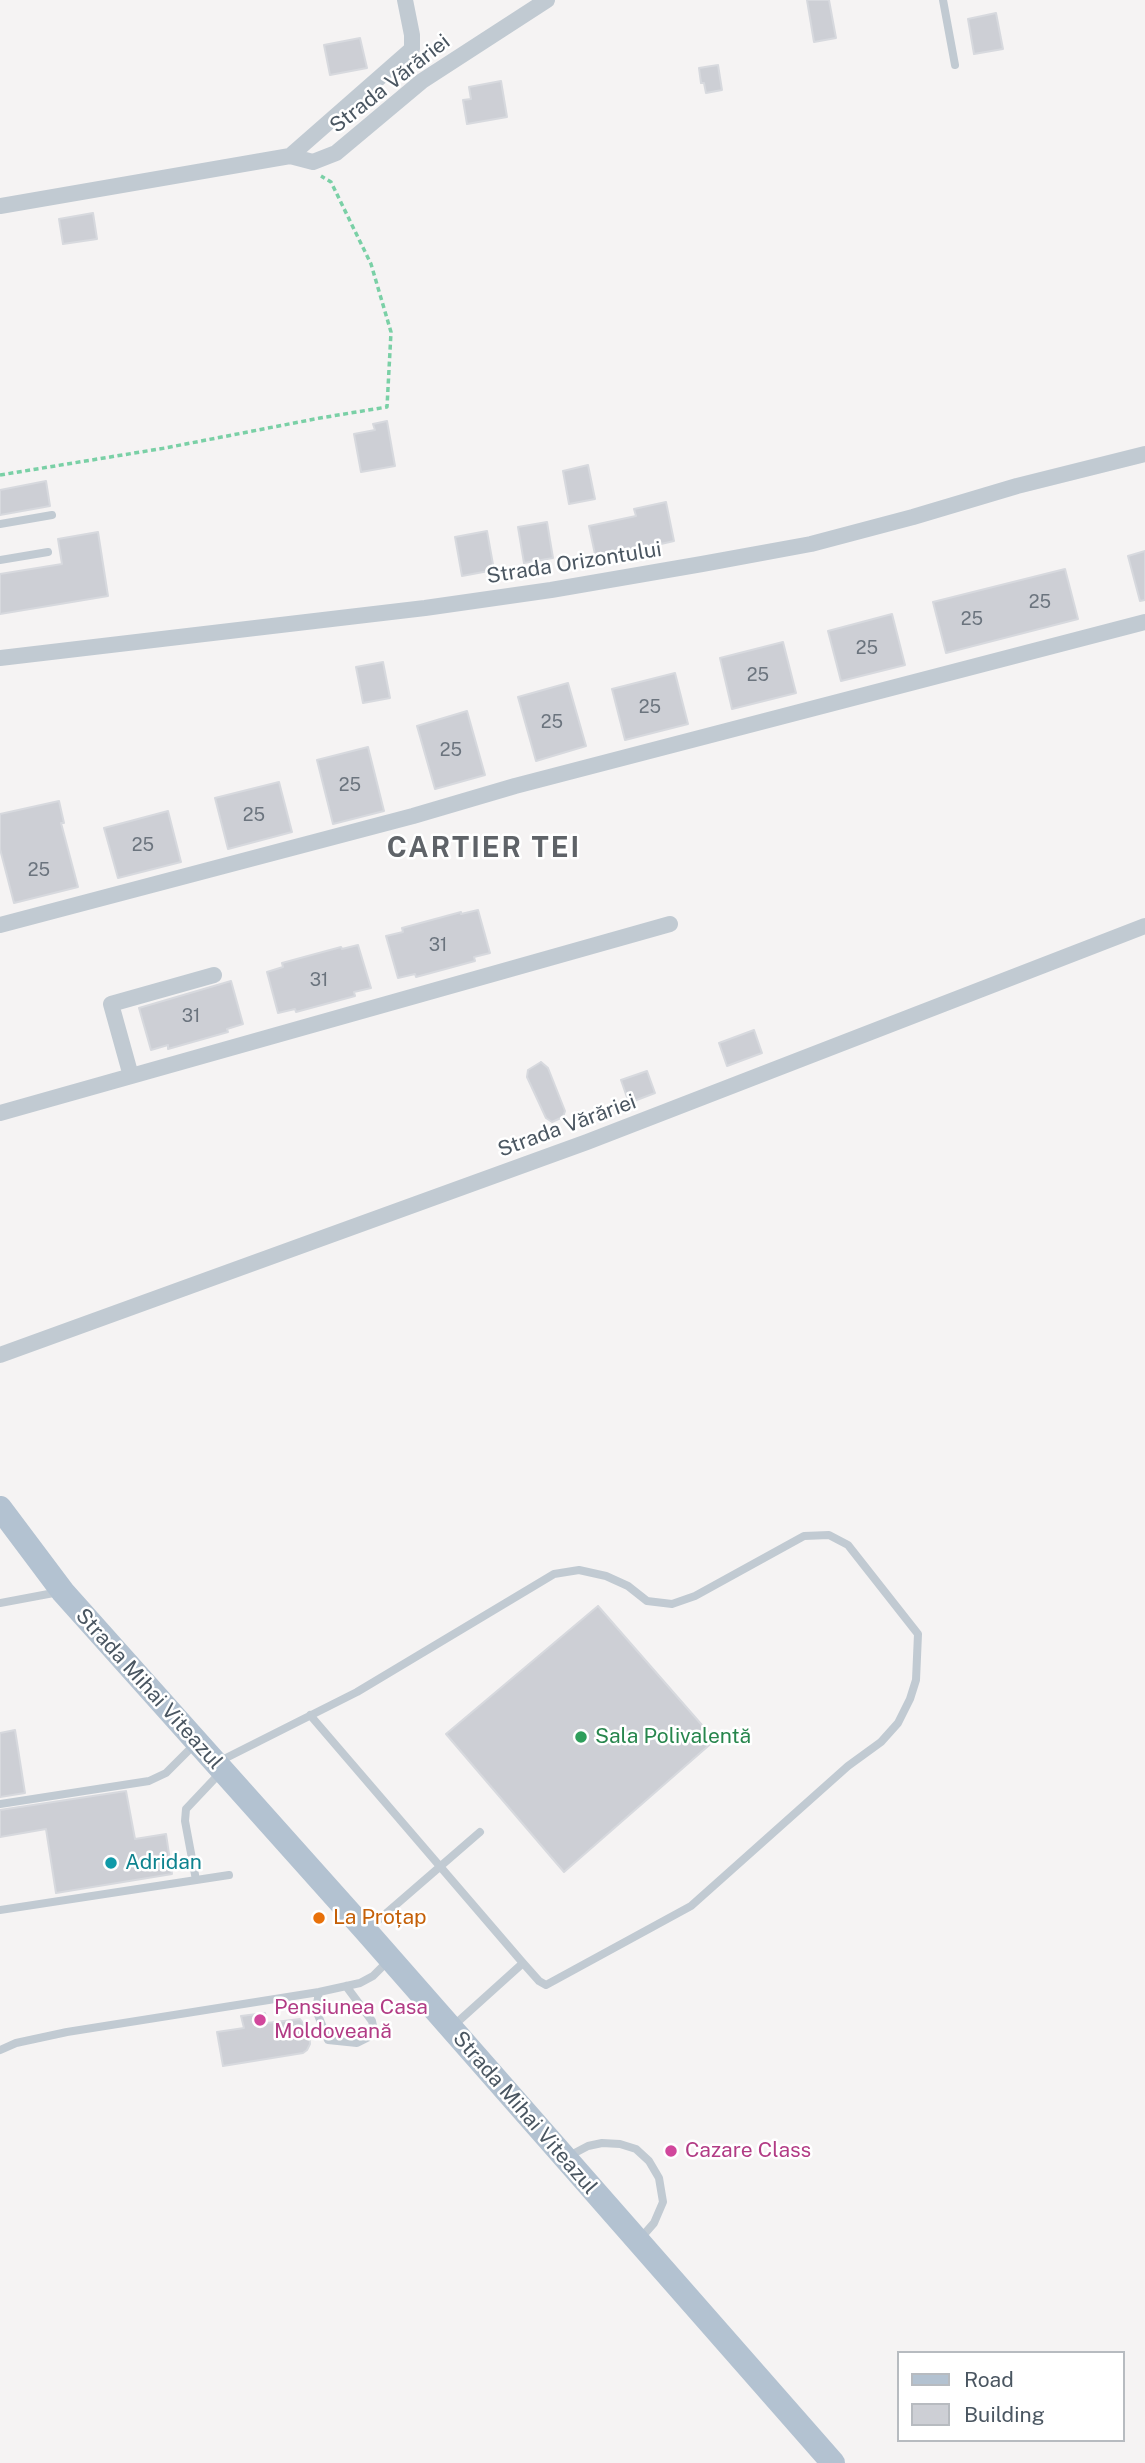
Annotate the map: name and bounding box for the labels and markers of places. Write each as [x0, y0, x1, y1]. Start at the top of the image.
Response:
place label: Sala Polivalentă [595, 1724, 751, 1750]
marker: Sala Polivalentă [573, 1729, 589, 1745]
place label: Adridan [125, 1850, 202, 1876]
marker: Adridan [103, 1855, 119, 1871]
place label: La Proțap [333, 1905, 427, 1931]
marker: La Proțap [311, 1910, 327, 1926]
place label: Pensiunea Casa Moldoveană [274, 1995, 428, 2045]
marker: Pensiunea Casa Moldoveană [252, 2012, 268, 2028]
place label: Cazare Class [685, 2138, 811, 2164]
marker: Cazare Class [663, 2143, 679, 2159]

